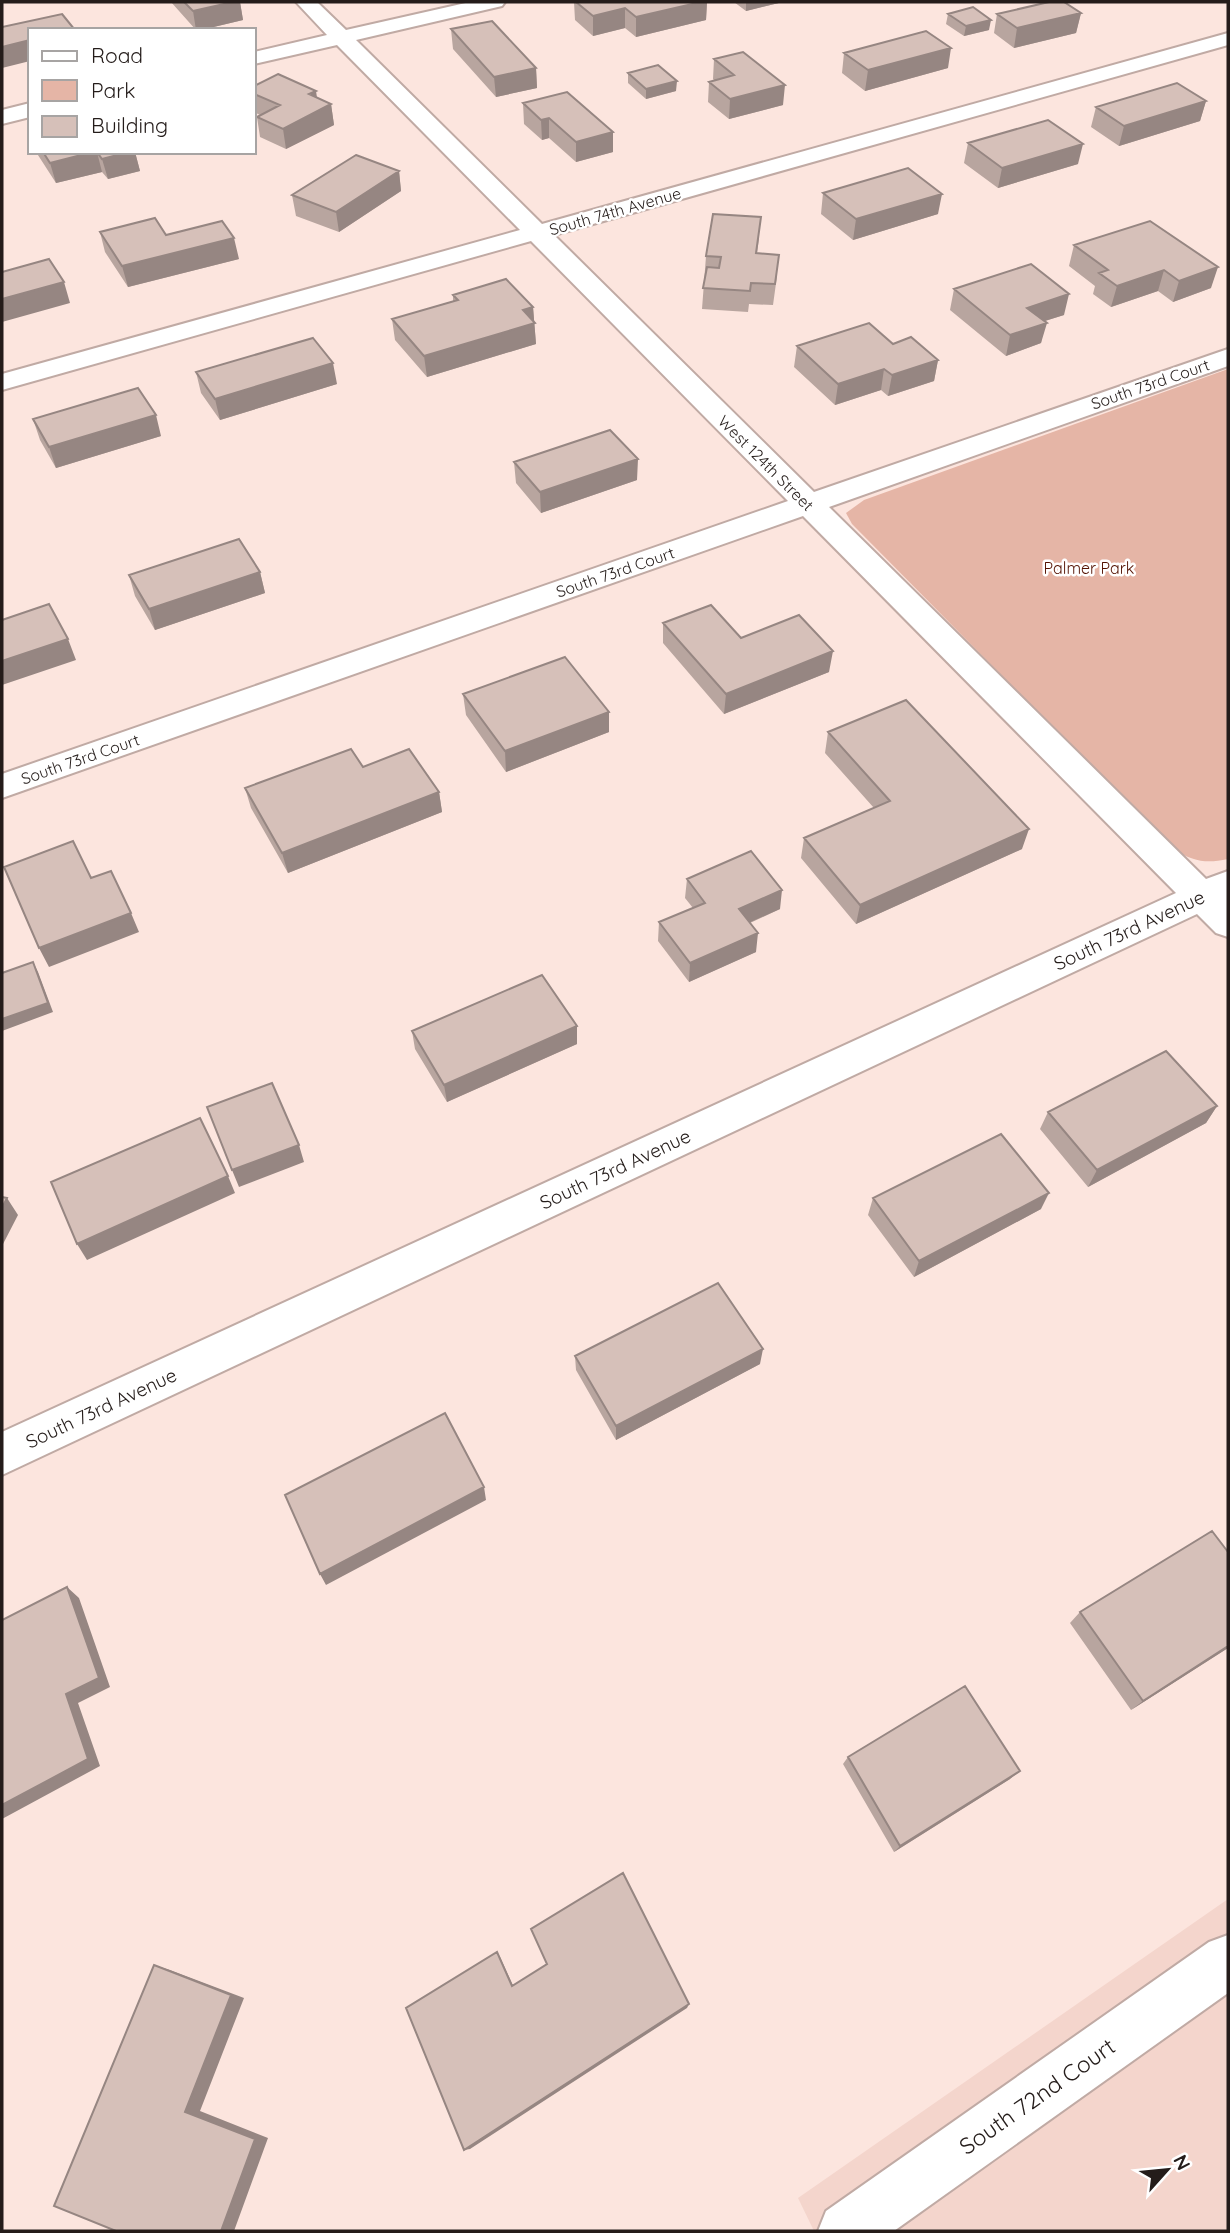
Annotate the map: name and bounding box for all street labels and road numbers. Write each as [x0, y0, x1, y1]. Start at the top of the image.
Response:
street label: South 74th Avenue [547, 183, 683, 239]
street label: South 73rd Court [1088, 354, 1212, 414]
street label: West 124th Street [714, 411, 818, 515]
street label: South 73rd Court [553, 542, 677, 602]
street label: South 73rd Court [18, 729, 142, 789]
street label: South 73rd Avenue [1050, 885, 1208, 975]
street label: South 73rd Avenue [536, 1124, 694, 1214]
street label: South 73rd Avenue [22, 1363, 180, 1453]
street label: South 72nd Court [953, 2031, 1121, 2161]

